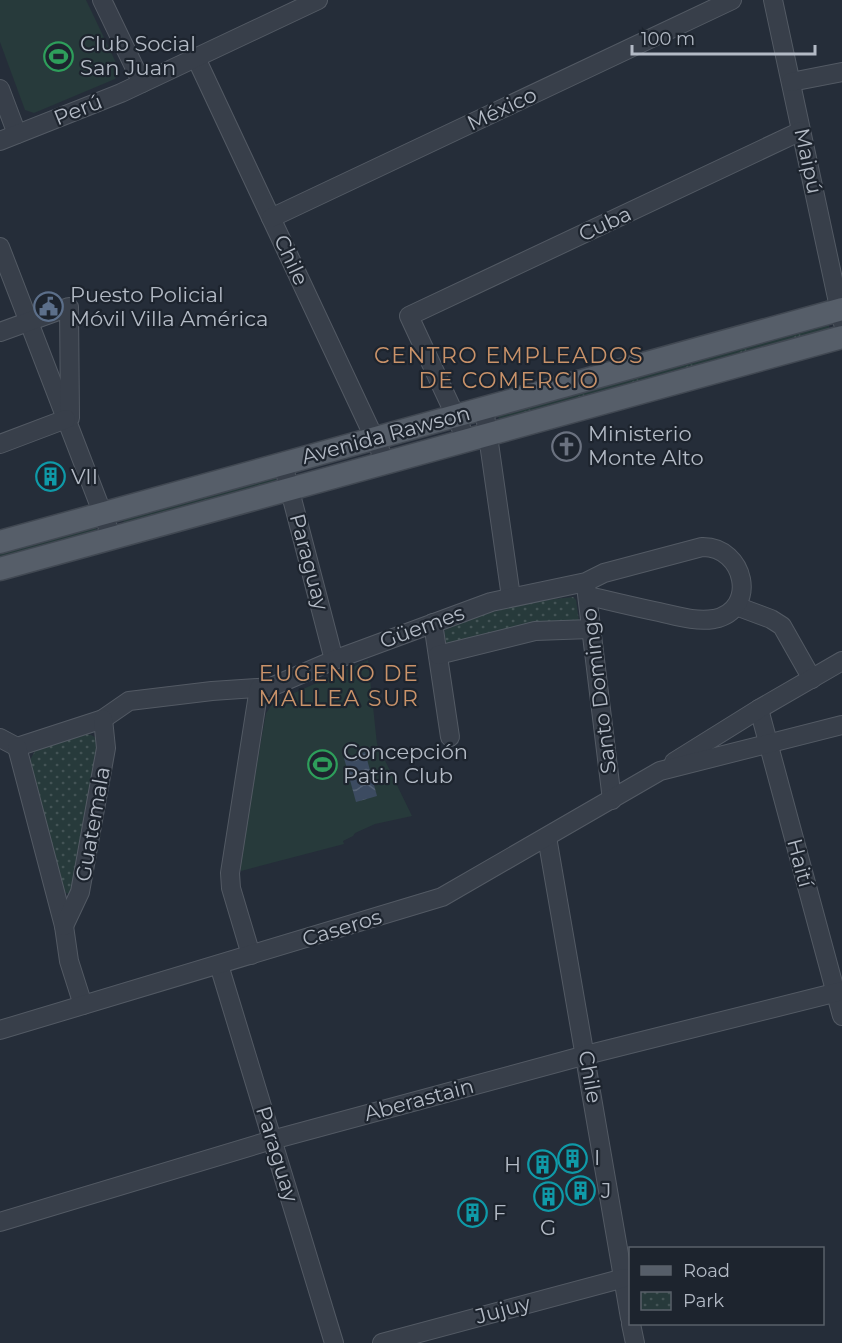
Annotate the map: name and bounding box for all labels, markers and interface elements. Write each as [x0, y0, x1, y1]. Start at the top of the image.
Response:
scale bar [632, 18, 815, 56]
text: 100 m [641, 28, 695, 50]
place label: Club Social San Juan [80, 31, 196, 80]
sports icon: Club Social San Juan [43, 40, 75, 72]
street label: México [463, 82, 541, 136]
street label: Perú [50, 89, 106, 130]
street label: Maipú [789, 126, 828, 196]
street label: Cuba [574, 201, 635, 247]
street label: Chile [269, 230, 314, 289]
place label: Puesto Policial Móvil Villa América [70, 282, 268, 331]
public building icon: Puesto Policial Móvil Villa América [33, 291, 65, 323]
district label: CENTRO EMPLEADOS DE COMERCIO [374, 342, 644, 394]
street label: Avenida Rawson [299, 400, 473, 469]
place label: Ministerio Monte Alto [588, 421, 704, 470]
church icon: Ministerio Monte Alto [551, 430, 583, 462]
building icon: VII [34, 461, 66, 493]
place label: VII [71, 464, 98, 489]
street label: Paraguay [285, 511, 335, 613]
street label: Güemes [376, 600, 468, 653]
street label: Santo Domingo [576, 607, 621, 775]
district label: EUGENIO DE MALLEA SUR [259, 660, 419, 712]
place label: Concepción Patin Club [343, 739, 468, 788]
sports icon: Concepción Patin Club [306, 748, 338, 780]
street label: Guatemala [70, 764, 115, 883]
street label: Haití [782, 836, 819, 891]
street label: Caseros [299, 904, 385, 951]
street label: Chile [574, 1049, 607, 1105]
street label: Aberastain [361, 1073, 476, 1126]
street label: Paraguay [251, 1103, 304, 1205]
building icon: I [557, 1142, 589, 1174]
place label: I [594, 1145, 600, 1170]
building icon: H [526, 1149, 558, 1181]
place label: H [504, 1152, 521, 1177]
building icon: J [564, 1175, 596, 1207]
place label: J [600, 1178, 612, 1203]
building icon: G [532, 1181, 564, 1213]
building icon: F [456, 1197, 488, 1229]
place label: F [493, 1200, 506, 1225]
place label: G [540, 1215, 556, 1240]
legend [629, 1247, 824, 1325]
text: Road [683, 1260, 730, 1282]
street label: Jujuy [472, 1290, 534, 1329]
text: Park [683, 1290, 724, 1312]

